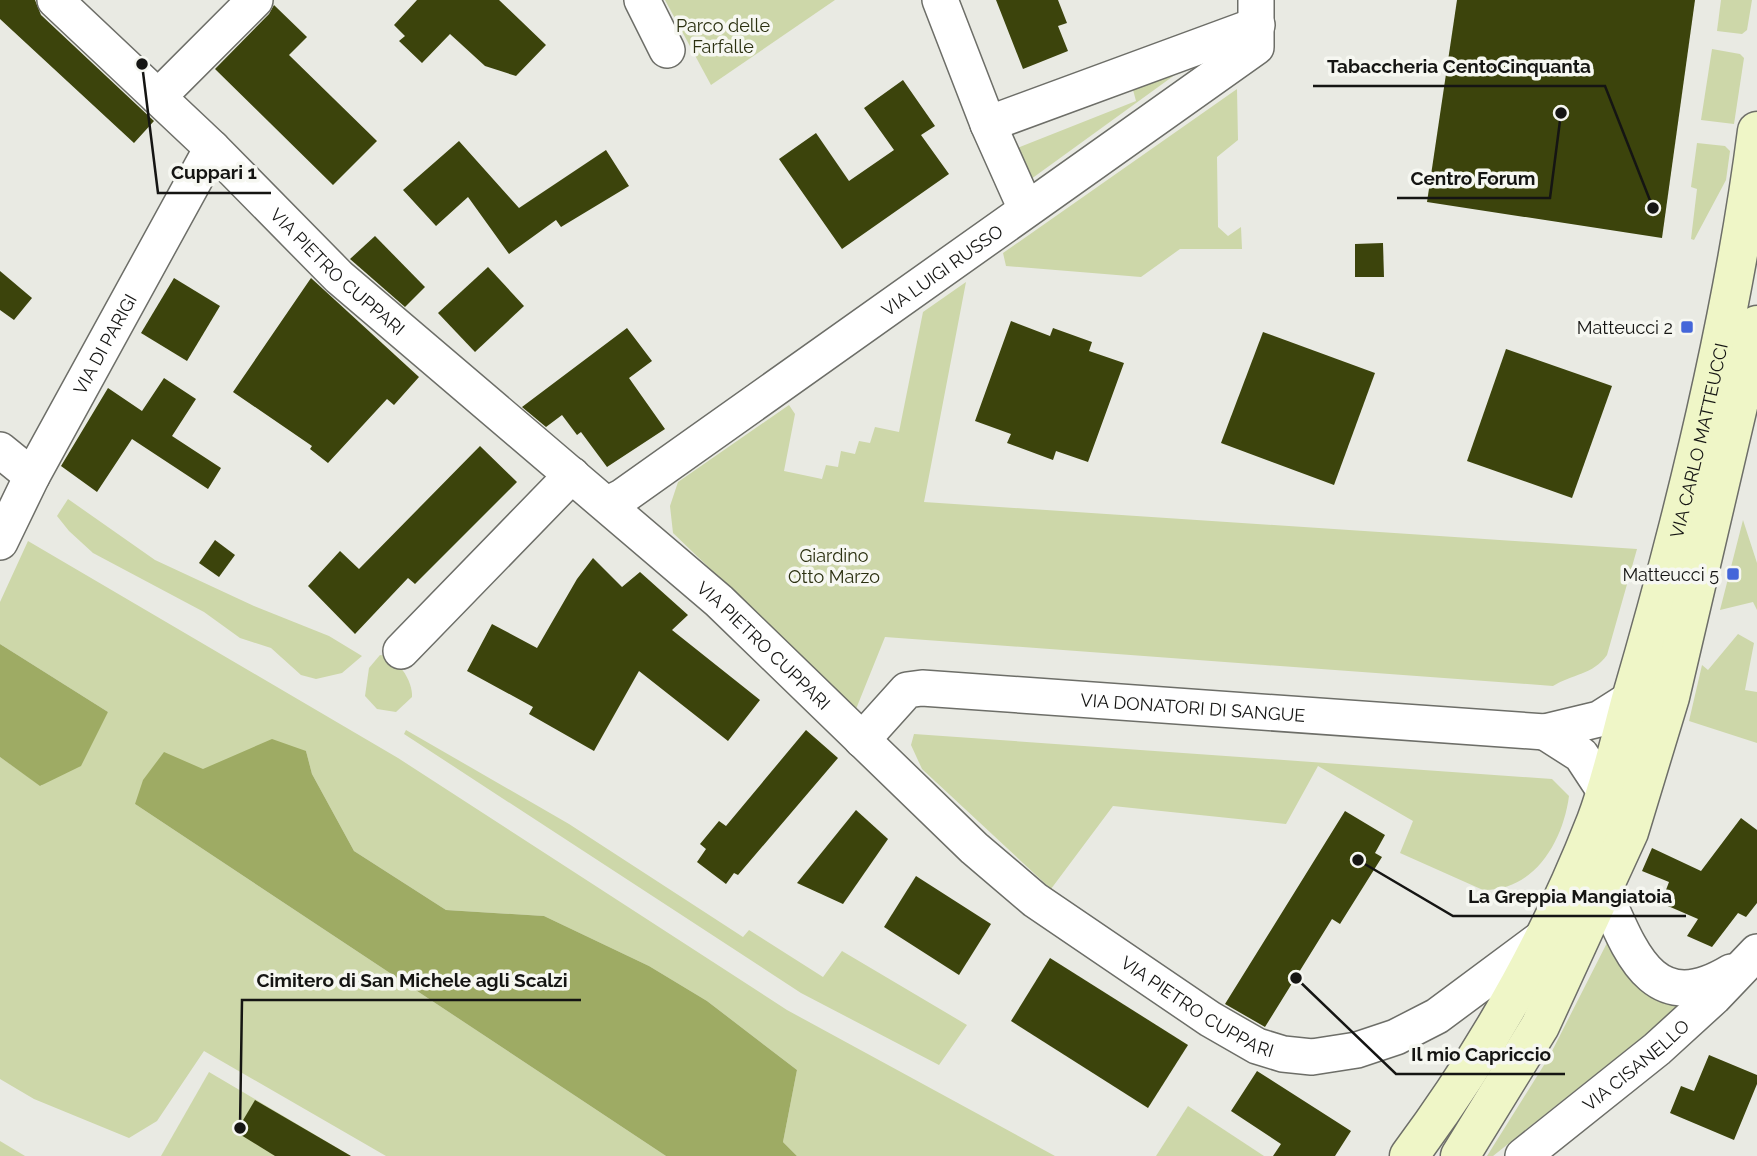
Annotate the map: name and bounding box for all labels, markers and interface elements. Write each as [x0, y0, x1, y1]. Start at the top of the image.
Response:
park label: Parco delle Farfalle [676, 15, 770, 57]
callout: Tabaccheria CentoCinquanta [1313, 46, 1605, 86]
text: Tabaccheria CentoCinquanta [1327, 55, 1591, 77]
callout: Cuppari 1 [158, 153, 271, 193]
callout: Centro Forum [1397, 158, 1550, 198]
text: Cuppari 1 [171, 161, 257, 183]
text: Centro Forum [1410, 167, 1536, 189]
street label: VIA PIETRO CUPPARI [266, 203, 409, 339]
street label: VIA LUIGI RUSSO [877, 220, 1007, 320]
street label: VIA DI PARIGI [69, 290, 140, 398]
place label: Matteucci 2 [1577, 317, 1673, 338]
marker: Matteucci 2 [1679, 319, 1695, 335]
street label: VIA CARLO MATTEUCCI [1665, 341, 1731, 540]
park label: Giardino Otto Marzo [788, 545, 880, 587]
place label: Matteucci 5 [1622, 564, 1719, 585]
marker: Matteucci 5 [1725, 566, 1741, 582]
street label: VIA PIETRO CUPPARI [693, 577, 835, 714]
street label: VIA DONATORI DI SANGUE [1080, 689, 1306, 726]
callout: La Greppia Mangiatoia [1453, 876, 1686, 916]
text: La Greppia Mangiatoia [1468, 885, 1672, 907]
street label: VIA PIETRO CUPPARI [1117, 951, 1276, 1061]
callout: Cimitero di San Michele agli Scalzi [242, 960, 581, 1000]
text: Cimitero di San Michele agli Scalzi [256, 969, 568, 991]
street label: VIA CISANELLO [1578, 1015, 1693, 1115]
callout: Il mio Capriccio [1396, 1034, 1565, 1074]
text: Il mio Capriccio [1411, 1043, 1551, 1065]

